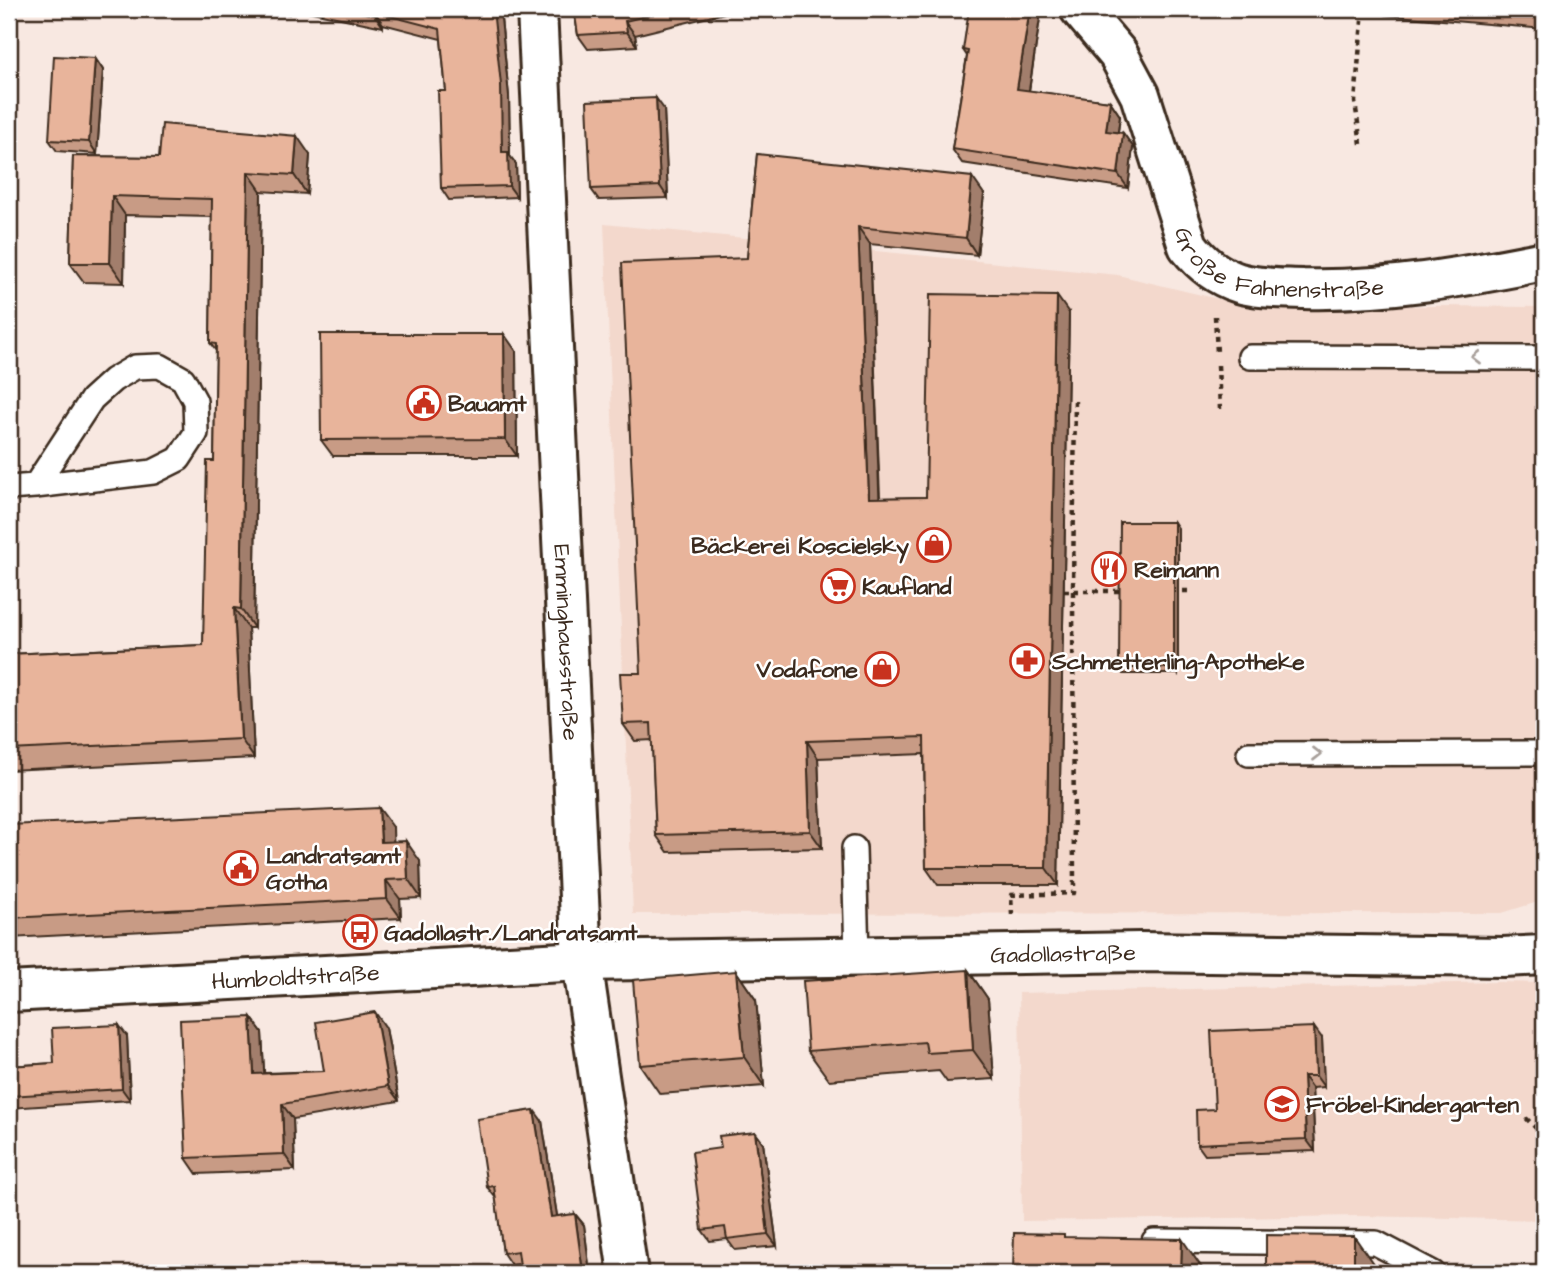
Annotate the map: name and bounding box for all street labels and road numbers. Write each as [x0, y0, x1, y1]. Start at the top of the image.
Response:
street label: Große Fahnenstraße [1166, 223, 1385, 306]
street label: Emminghausstraße [545, 543, 587, 741]
street label: Gadollastraße [990, 937, 1136, 971]
street label: Humboldtstraße [211, 957, 380, 998]

